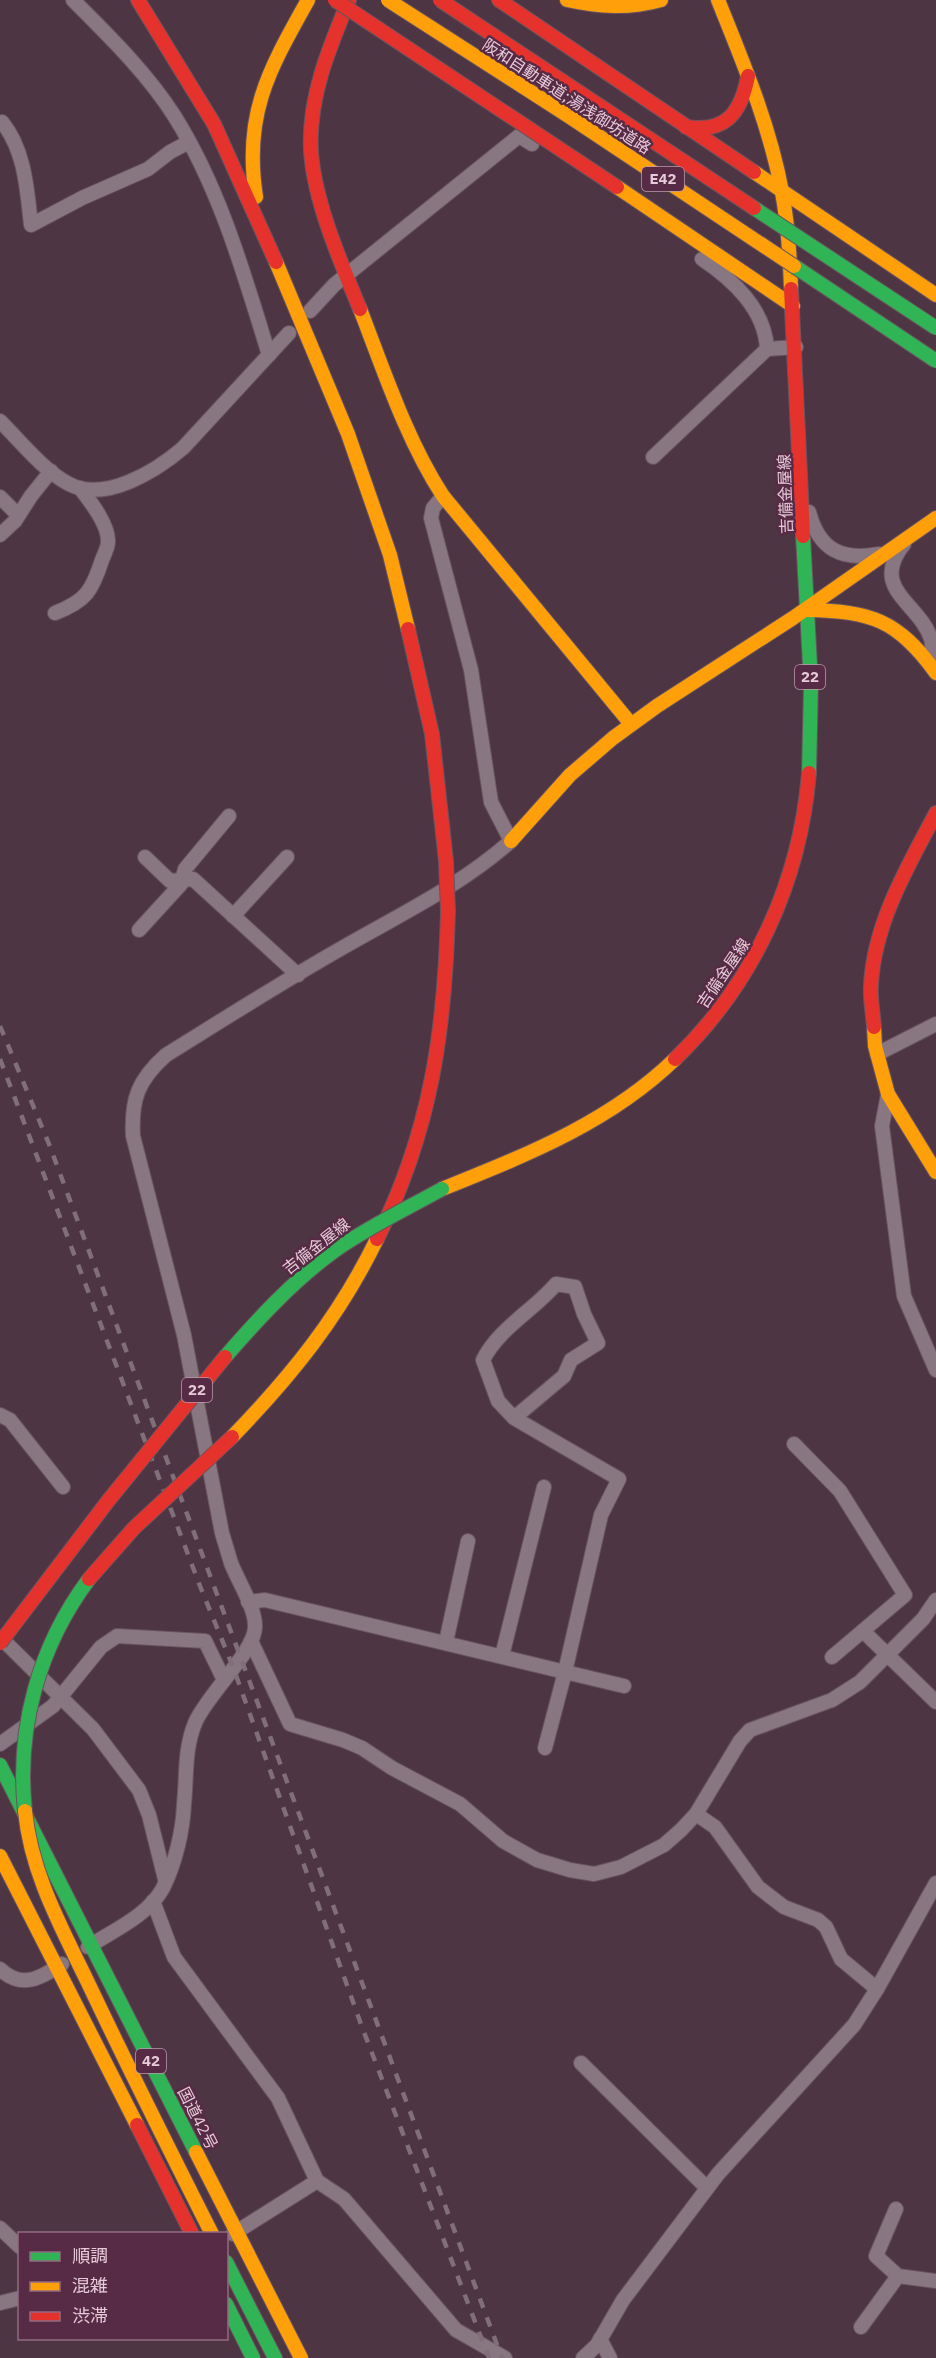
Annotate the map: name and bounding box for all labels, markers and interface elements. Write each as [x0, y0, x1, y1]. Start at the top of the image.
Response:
street label: 阪和自動車道;湯浅御坊道路 [479, 34, 655, 158]
road number: E42 [642, 167, 684, 191]
street label: 吉備金屋線 [774, 454, 796, 534]
road number: 22 [795, 665, 825, 689]
street label: 吉備金屋線 [692, 934, 754, 1012]
street label: 吉備金屋線 [278, 1213, 354, 1279]
road number: 22 [182, 1378, 212, 1402]
road number: 42 [136, 2049, 166, 2073]
street label: 国道42号 [174, 2084, 222, 2152]
legend [18, 2232, 228, 2340]
text: 順調 [72, 2244, 108, 2267]
text: 混雑 [72, 2274, 108, 2297]
text: 渋滞 [72, 2304, 108, 2327]

